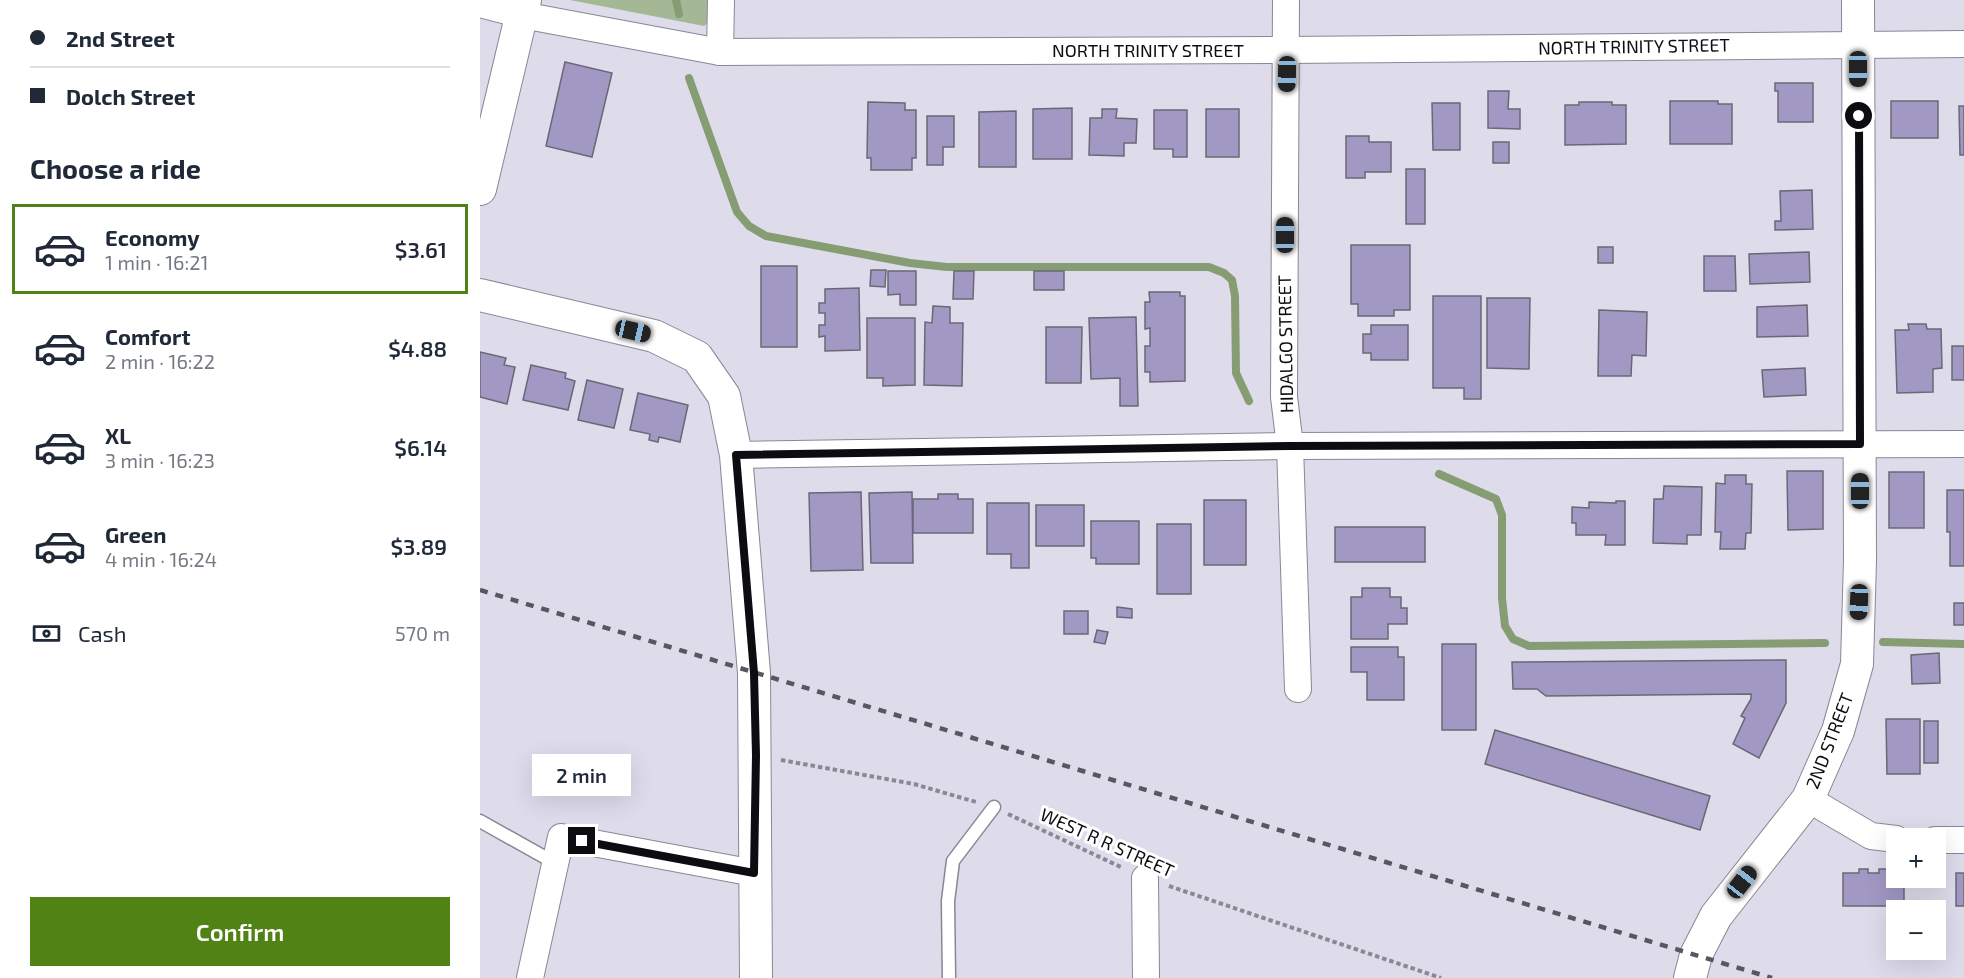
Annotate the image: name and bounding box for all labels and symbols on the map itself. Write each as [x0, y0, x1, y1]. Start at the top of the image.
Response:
street label: NORTH TRINITY STREET [1538, 33, 1731, 59]
street label: NORTH TRINITY STREET [1052, 39, 1245, 61]
car [1849, 51, 1867, 87]
car [1278, 56, 1296, 92]
route start [1845, 102, 1872, 129]
car [1276, 217, 1294, 253]
street label: HIDALGO STREET [1273, 274, 1297, 413]
car [613, 318, 653, 344]
car [1851, 473, 1869, 509]
car [1849, 584, 1869, 620]
street label: 2ND STREET [1801, 689, 1858, 792]
callout: 2 min [532, 754, 632, 796]
street label: WEST R R STREET [1037, 803, 1178, 882]
route end [568, 827, 595, 854]
car [1724, 862, 1760, 902]

